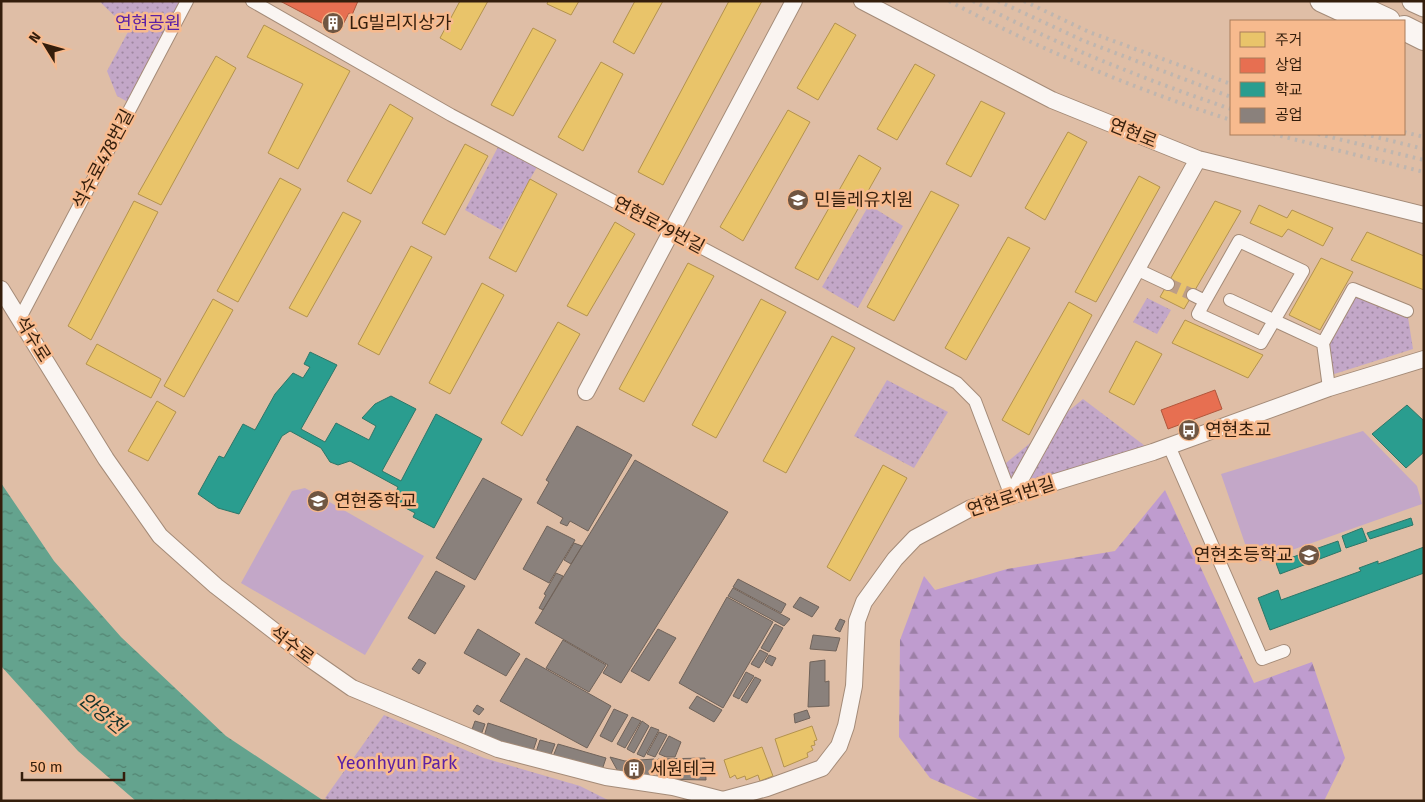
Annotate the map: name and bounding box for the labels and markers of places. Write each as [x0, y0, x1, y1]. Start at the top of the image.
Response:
building icon: LG빌리지상가 [321, 11, 345, 35]
place label: LG빌리지상가 [349, 12, 452, 34]
school or university icon: 민들레유치원 [786, 188, 810, 212]
place label: 민들레유치원 [814, 189, 913, 211]
bus stop icon: 연현초교 [1177, 418, 1201, 442]
place label: 연현초교 [1205, 419, 1271, 441]
school or university icon: 연현중학교 [306, 489, 330, 513]
place label: 연현중학교 [334, 490, 417, 512]
school or university icon: 연현초등학교 [1297, 543, 1321, 567]
place label: 연현초등학교 [1194, 544, 1293, 566]
building icon: 세원테크 [622, 757, 646, 781]
place label: 세원테크 [650, 758, 716, 780]

